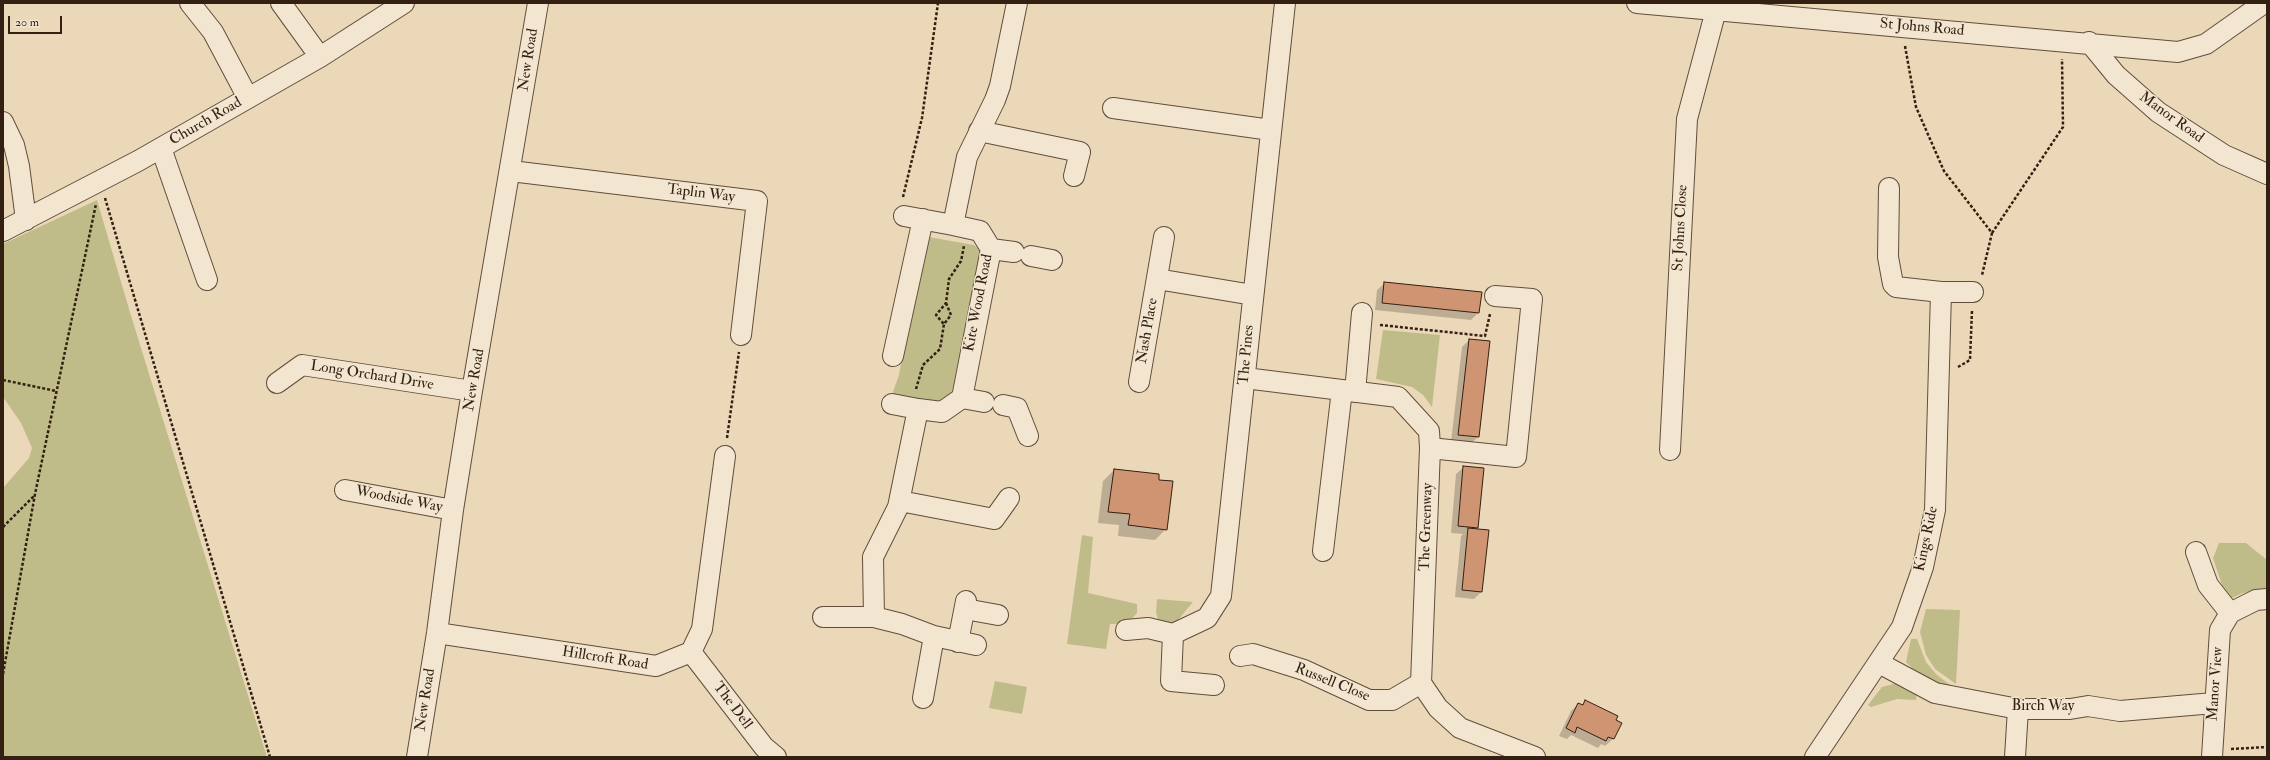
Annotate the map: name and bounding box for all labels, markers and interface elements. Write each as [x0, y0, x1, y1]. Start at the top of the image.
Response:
scale bar [10, 8, 64, 34]
text: 20 m [15, 15, 39, 30]
street label: St Johns Road [1879, 15, 1965, 41]
street label: New Road [515, 27, 543, 93]
street label: Manor Road [2135, 89, 2207, 147]
street label: Church Road [167, 94, 245, 150]
street label: Taplin Way [666, 181, 736, 207]
street label: St Johns Close [1670, 184, 1692, 272]
street label: Kite Wood Road [961, 253, 997, 353]
street label: Nash Place [1133, 297, 1163, 365]
street label: The Pines [1235, 324, 1259, 386]
street label: New Road [461, 347, 489, 413]
street label: Long Orchard Drive [309, 357, 435, 395]
street label: The Greenway [1416, 482, 1438, 572]
street label: Woodside Way [354, 483, 444, 517]
street label: Kings Ride [1911, 505, 1943, 573]
street label: Hillcroft Road [561, 643, 649, 675]
street label: Manor View [2204, 646, 2228, 722]
street label: Russell Close [1292, 660, 1372, 706]
street label: New Road [412, 667, 440, 733]
street label: The Dell [708, 679, 756, 733]
street label: Birch Way [2012, 698, 2074, 716]

